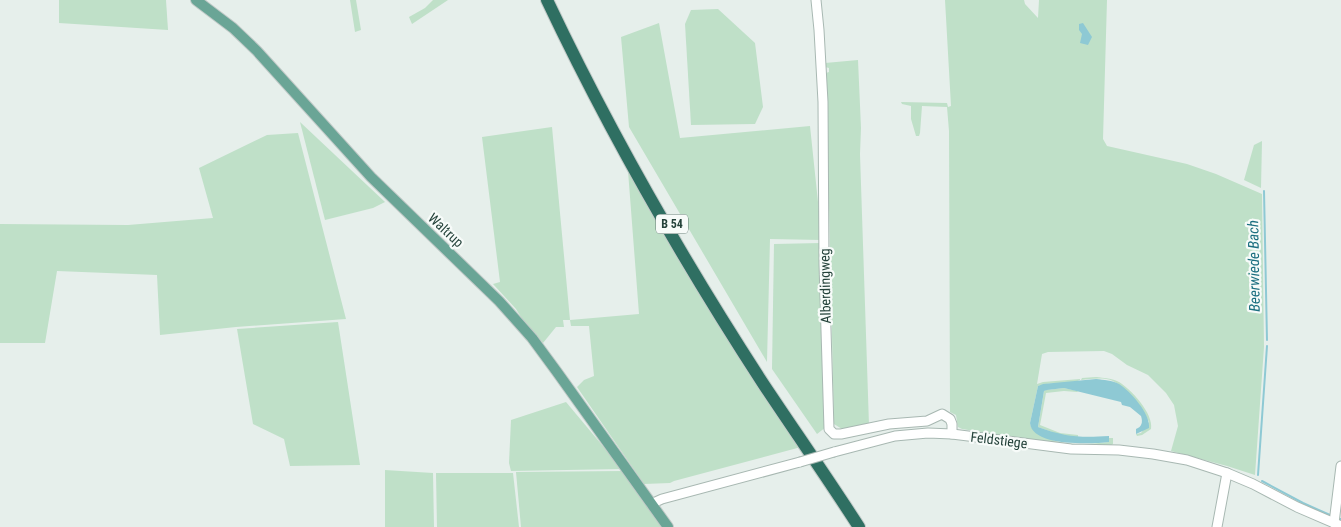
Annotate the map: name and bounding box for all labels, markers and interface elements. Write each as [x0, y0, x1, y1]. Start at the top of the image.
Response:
street label: Waltrup [425, 210, 467, 250]
road number: B 54 [656, 214, 688, 233]
water label: Beerwiede Bach [1244, 220, 1264, 312]
street label: Alberdingweg [816, 248, 834, 324]
street label: Feldstiege [970, 429, 1029, 451]

